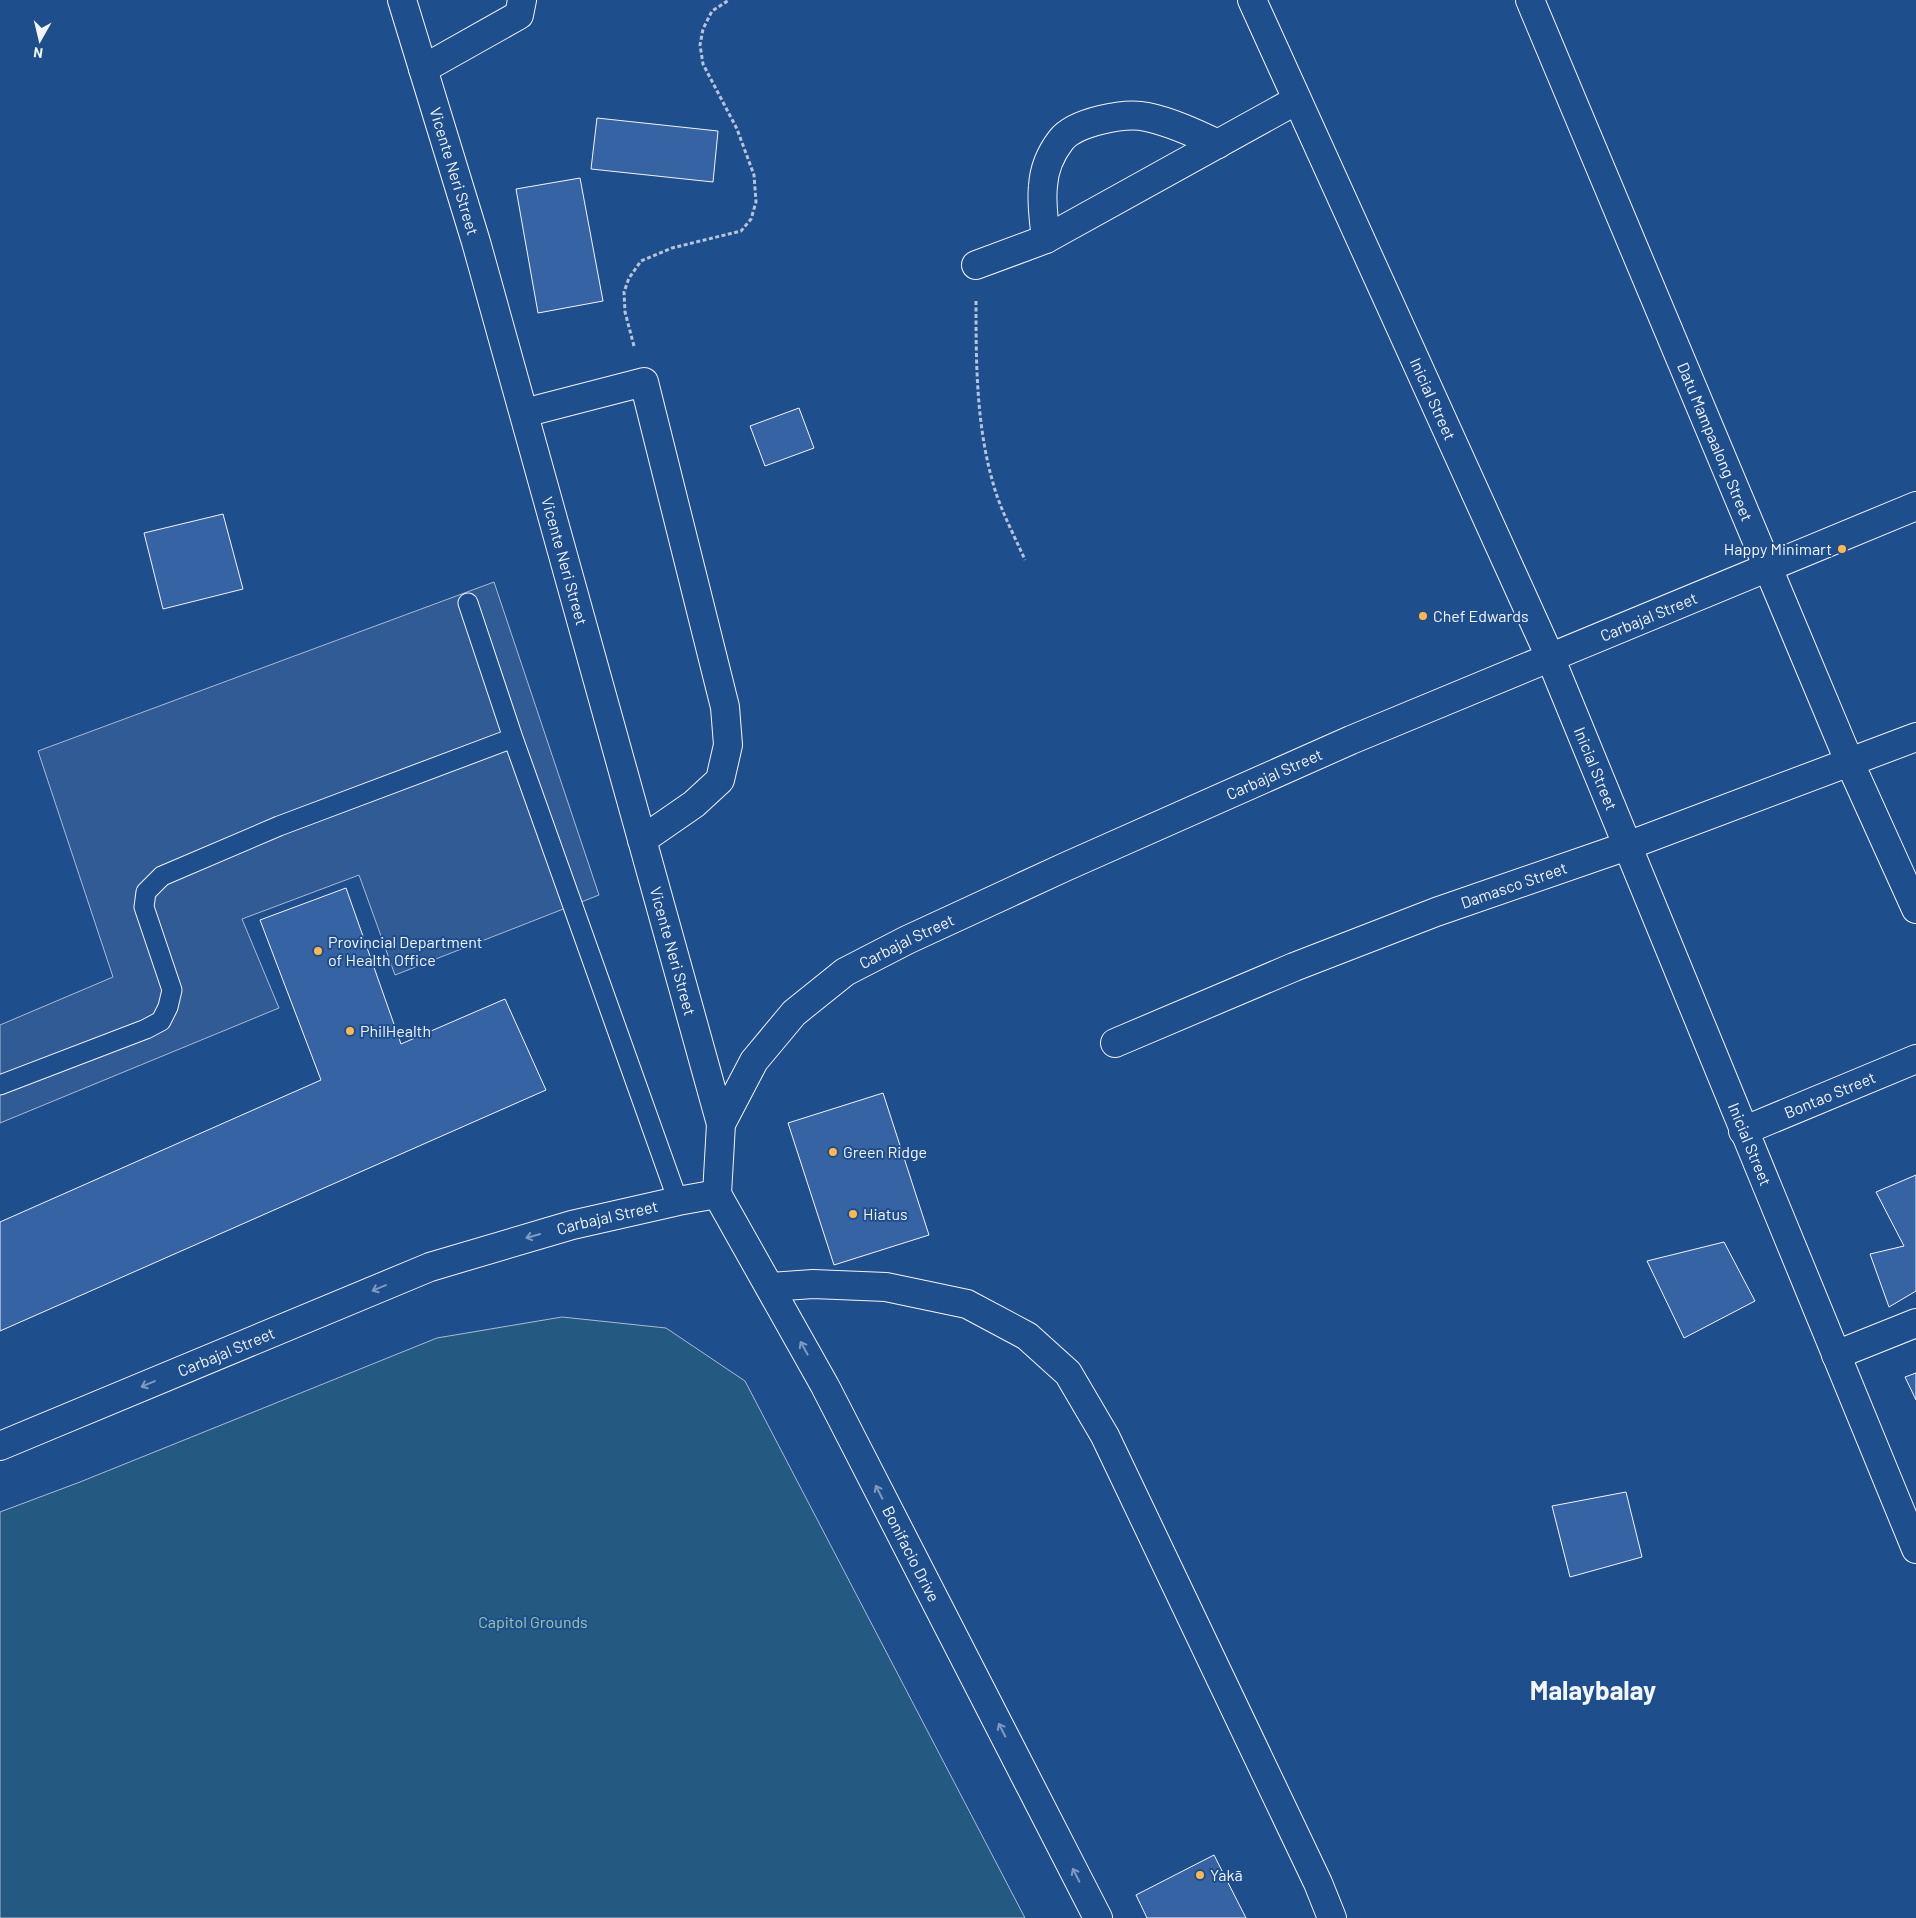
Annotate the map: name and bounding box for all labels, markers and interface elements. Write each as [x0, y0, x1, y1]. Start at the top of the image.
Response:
north arrow [15, 15, 65, 65]
text: N [32, 44, 44, 62]
street label: Vicente Neri Street [426, 105, 483, 237]
street label: Inicial Street [1407, 355, 1460, 443]
street label: Datu Mampaalong Street [1674, 359, 1757, 524]
street label: Vicente Neri Street [538, 494, 592, 627]
place label: Happy Minimart [1724, 539, 1832, 558]
marker: Happy Minimart [1836, 543, 1848, 555]
street label: Carbajal Street [1597, 588, 1700, 645]
place label: Chef Edwards [1433, 606, 1529, 625]
marker: Chef Edwards [1417, 610, 1429, 622]
street label: Inicial Street [1571, 724, 1622, 813]
street label: Carbajal Street [1223, 744, 1325, 803]
street label: Damasco Street [1458, 858, 1569, 912]
street label: Vicente Neri Street [647, 885, 700, 1017]
street label: Carbajal Street [856, 910, 957, 972]
place label: Provincial Department of Health Office [328, 932, 483, 969]
marker: Provincial Department of Health Office [312, 945, 324, 957]
place label: PhilHealth [360, 1021, 431, 1040]
marker: PhilHealth [344, 1025, 356, 1037]
street label: Bontao Street [1781, 1067, 1878, 1122]
street label: Inicial Street [1725, 1100, 1776, 1188]
place label: Green Ridge [843, 1142, 927, 1161]
marker: Green Ridge [827, 1146, 839, 1158]
street label: Carbajal Street [554, 1196, 660, 1238]
place label: Hiatus [863, 1204, 908, 1223]
marker: Hiatus [847, 1208, 859, 1220]
one-way arrow [525, 1232, 541, 1241]
one-way arrow [372, 1284, 387, 1294]
street label: Carbajal Street [175, 1323, 277, 1380]
one-way arrow [799, 1341, 809, 1356]
one-way arrow [141, 1380, 156, 1389]
one-way arrow [874, 1485, 883, 1500]
street label: Bonifacio Drive [879, 1503, 944, 1605]
park label: Capitol Grounds [478, 1612, 588, 1631]
district label: Malaybalay [1530, 1674, 1656, 1705]
one-way arrow [996, 1723, 1006, 1738]
place label: Yakā [1210, 1865, 1243, 1884]
one-way arrow [1071, 1867, 1081, 1882]
marker: Yakā [1194, 1869, 1206, 1881]

